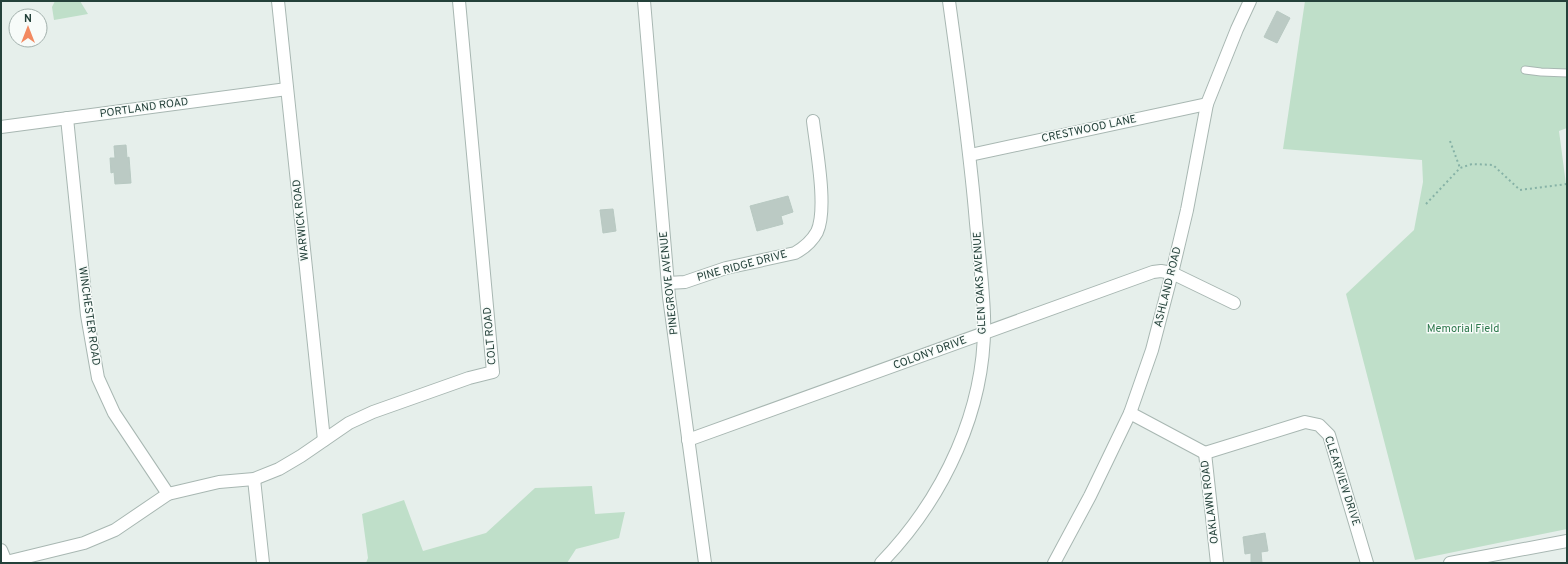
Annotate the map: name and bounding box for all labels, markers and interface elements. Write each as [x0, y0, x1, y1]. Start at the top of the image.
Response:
north arrow [8, 8, 48, 48]
text: N [24, 12, 32, 26]
street label: PORTLAND ROAD [99, 95, 189, 121]
street label: CRESTWOOD LANE [1040, 112, 1138, 146]
street label: WARWICK ROAD [290, 179, 312, 261]
street label: PINEGROVE AVENUE [657, 231, 681, 335]
street label: GLEN OAKS AVENUE [970, 231, 990, 335]
street label: ASHLAND ROAD [1151, 245, 1185, 329]
street label: PINE RIDGE DRIVE [695, 247, 789, 285]
street label: WINCHESTER ROAD [75, 266, 103, 366]
street label: COLT ROAD [480, 306, 500, 366]
park label: Memorial Field [1427, 322, 1499, 336]
street label: COLONY DRIVE [891, 333, 969, 373]
street label: CLEARVIEW DRIVE [1321, 434, 1363, 528]
street label: OAKLAWN ROAD [1198, 459, 1222, 545]

